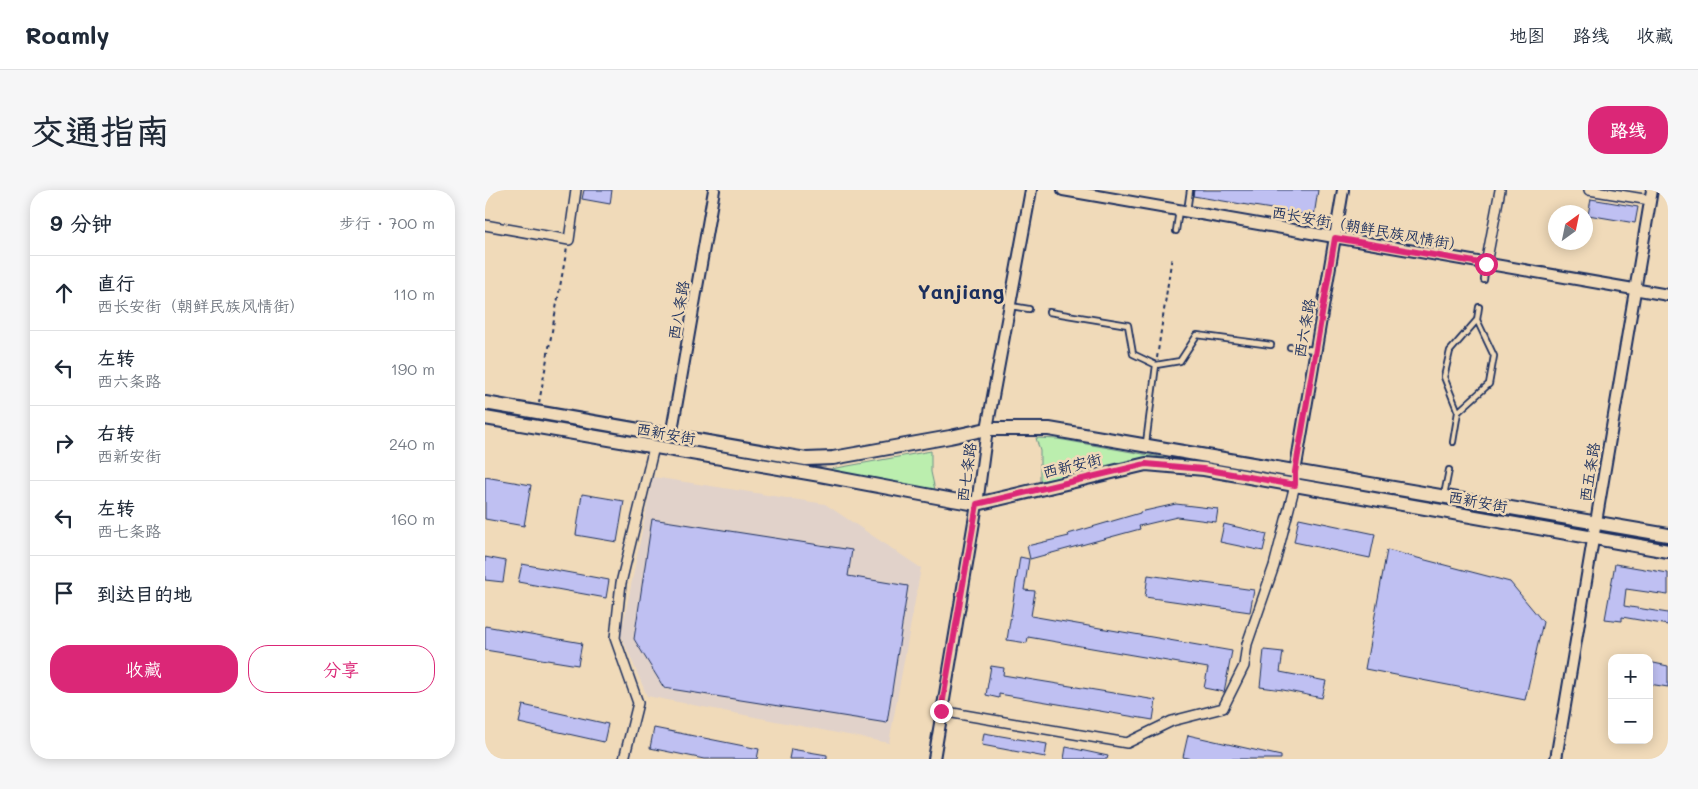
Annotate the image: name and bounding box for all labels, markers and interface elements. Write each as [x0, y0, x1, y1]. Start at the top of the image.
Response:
text: Roamly [25, 19, 109, 50]
text: 地图 [1509, 23, 1545, 47]
text: 路线 [1573, 23, 1609, 47]
text: 收藏 [1637, 23, 1673, 47]
button: 路线 [1588, 106, 1668, 154]
text: 交通指南 [30, 107, 170, 153]
street label: 西长安街（朝鲜民族风情街） [1270, 201, 1466, 255]
north arrow [1548, 205, 1593, 250]
text: 9 分钟 [50, 209, 112, 236]
text: 步行 · 700 m [339, 212, 435, 233]
route start [1475, 253, 1498, 276]
text: 直行 [97, 270, 135, 295]
district label: Yanjiang [918, 278, 1004, 304]
icon: ahead [50, 279, 78, 307]
street label: 西八条路 [663, 279, 693, 341]
text: 110 m [393, 283, 435, 304]
text: 西长安街（朝鲜民族风情街） [97, 295, 305, 316]
street label: 西六条路 [1289, 297, 1319, 359]
text: 左转 [97, 345, 135, 370]
icon: left [50, 354, 78, 382]
text: 190 m [391, 358, 435, 379]
text: 西六条路 [97, 370, 161, 391]
street label: 西新安街 [635, 418, 697, 448]
text: 右转 [97, 420, 135, 445]
icon: right [50, 429, 78, 457]
text: 240 m [389, 433, 435, 454]
street label: 西七条路 [952, 441, 980, 503]
street label: 西五条路 [1574, 441, 1604, 503]
text: 西新安街 [97, 445, 161, 466]
street label: 西新安街 [1040, 448, 1104, 482]
street label: 西新安街 [1447, 486, 1509, 516]
text: 左转 [97, 495, 135, 520]
icon: left [50, 504, 78, 532]
text: 160 m [390, 508, 435, 529]
text: 西七条路 [97, 520, 161, 541]
icon: arrive [50, 579, 78, 607]
text: 到达目的地 [97, 581, 192, 606]
button: 收藏 [50, 645, 238, 693]
button: 分享 [248, 645, 435, 693]
map controls [1608, 654, 1653, 744]
button: + [1608, 654, 1653, 699]
button: − [1608, 699, 1653, 744]
route end [930, 700, 953, 723]

